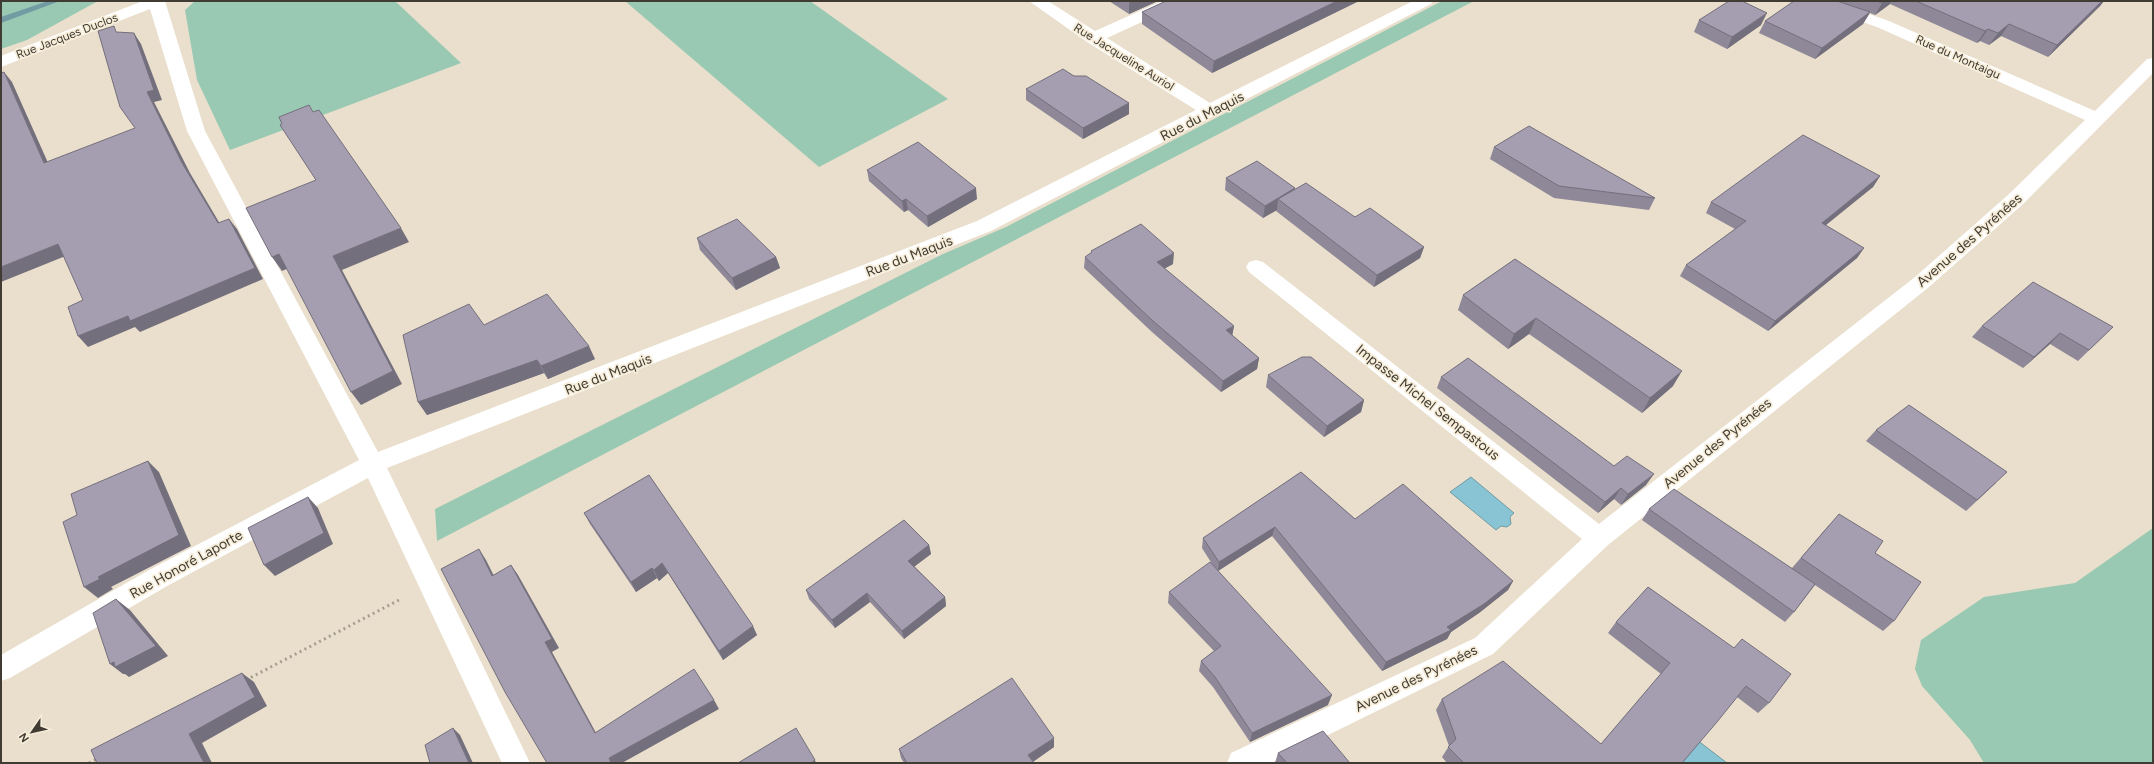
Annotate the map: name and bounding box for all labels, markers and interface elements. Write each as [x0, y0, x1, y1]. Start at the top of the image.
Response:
street label: Rue Jacques Duclos [14, 10, 120, 62]
street label: Rue Jacqueline Auriol [1071, 20, 1177, 94]
street label: Rue du Montaigu [1913, 32, 2003, 82]
street label: Rue du Maquis [1157, 88, 1247, 145]
street label: Avenue des Pyrénées [1913, 190, 2026, 291]
street label: Rue du Maquis [863, 232, 955, 281]
street label: Impasse Michel Sempastous [1352, 341, 1503, 464]
street label: Rue du Maquis [562, 350, 654, 399]
street label: Avenue des Pyrénées [1660, 395, 1775, 492]
street label: Rue Honoré Laporte [127, 526, 246, 603]
street label: Avenue des Pyrénées [1352, 641, 1480, 715]
north arrow [12, 712, 52, 752]
text: N [16, 730, 32, 744]

